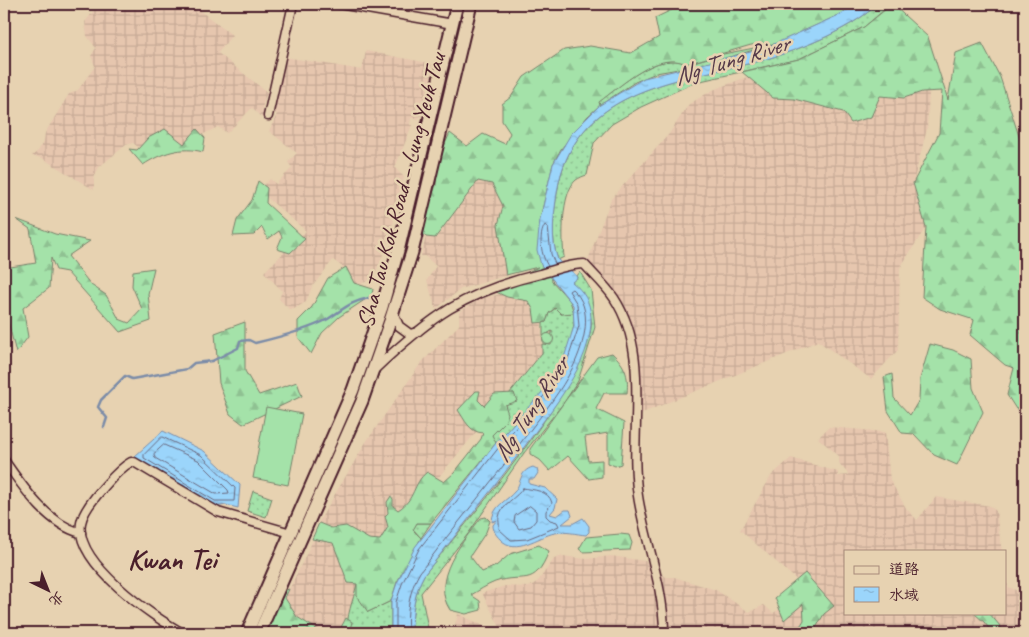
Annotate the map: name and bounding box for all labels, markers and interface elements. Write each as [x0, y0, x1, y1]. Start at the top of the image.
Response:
water label: Ng Tung River [670, 26, 796, 93]
street label: Sha Tau Kok Road – Lung Yeuk Tau [350, 47, 453, 331]
water label: Ng Tung River [485, 348, 579, 468]
district label: Kwan Tei [128, 541, 221, 578]
legend [844, 550, 1006, 614]
text: 道路 [889, 560, 919, 579]
north arrow [22, 564, 72, 614]
text: 水域 [889, 586, 919, 605]
text: 北 [46, 588, 67, 610]

